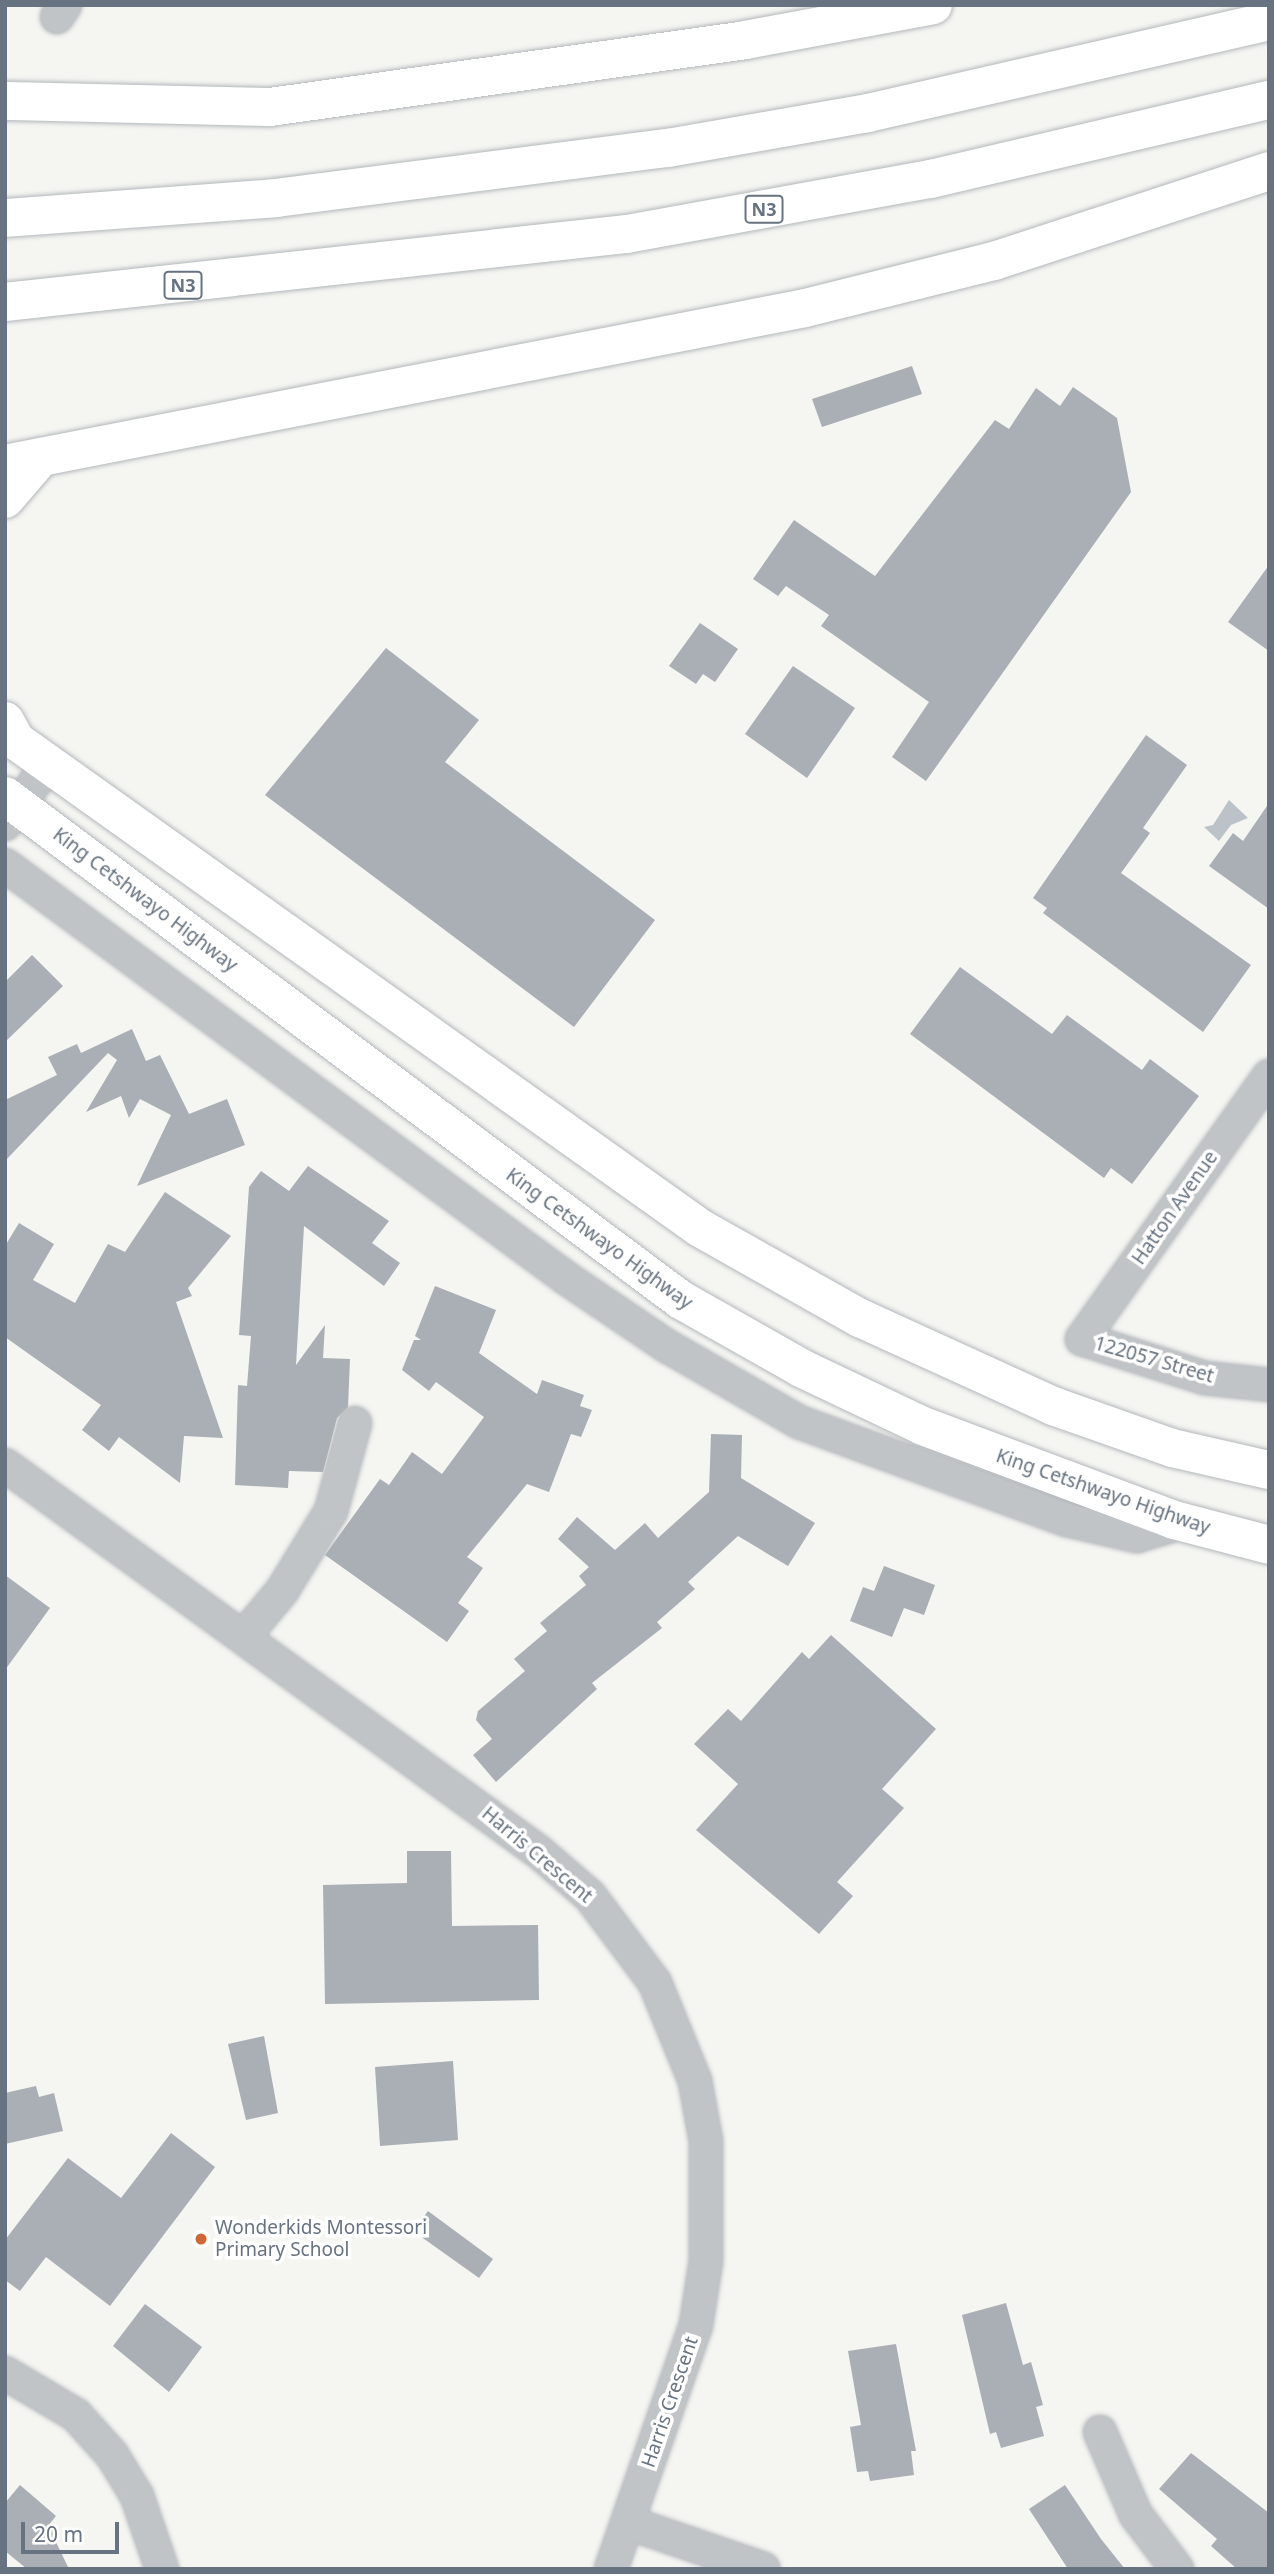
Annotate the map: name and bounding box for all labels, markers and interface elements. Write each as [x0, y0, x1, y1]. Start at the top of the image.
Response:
road number: N3 [743, 194, 785, 224]
road number: N3 [162, 270, 204, 300]
street label: King Cetshwayo Highway [48, 823, 242, 977]
street label: Hatton Avenue [1127, 1147, 1223, 1269]
street label: King Cetshwayo Highway [501, 1164, 697, 1314]
street label: 122057 Street [1092, 1332, 1216, 1388]
street label: King Cetshwayo Highway [993, 1445, 1213, 1539]
street label: Harris Crescent [477, 1802, 597, 1908]
place label: Wonderkids Montessori Primary School [215, 2217, 427, 2261]
marker: Wonderkids Montessori Primary School [193, 2231, 209, 2247]
street label: Harris Crescent [637, 2333, 703, 2471]
scale bar [24, 2508, 122, 2552]
text: 20 m [34, 2520, 83, 2548]

